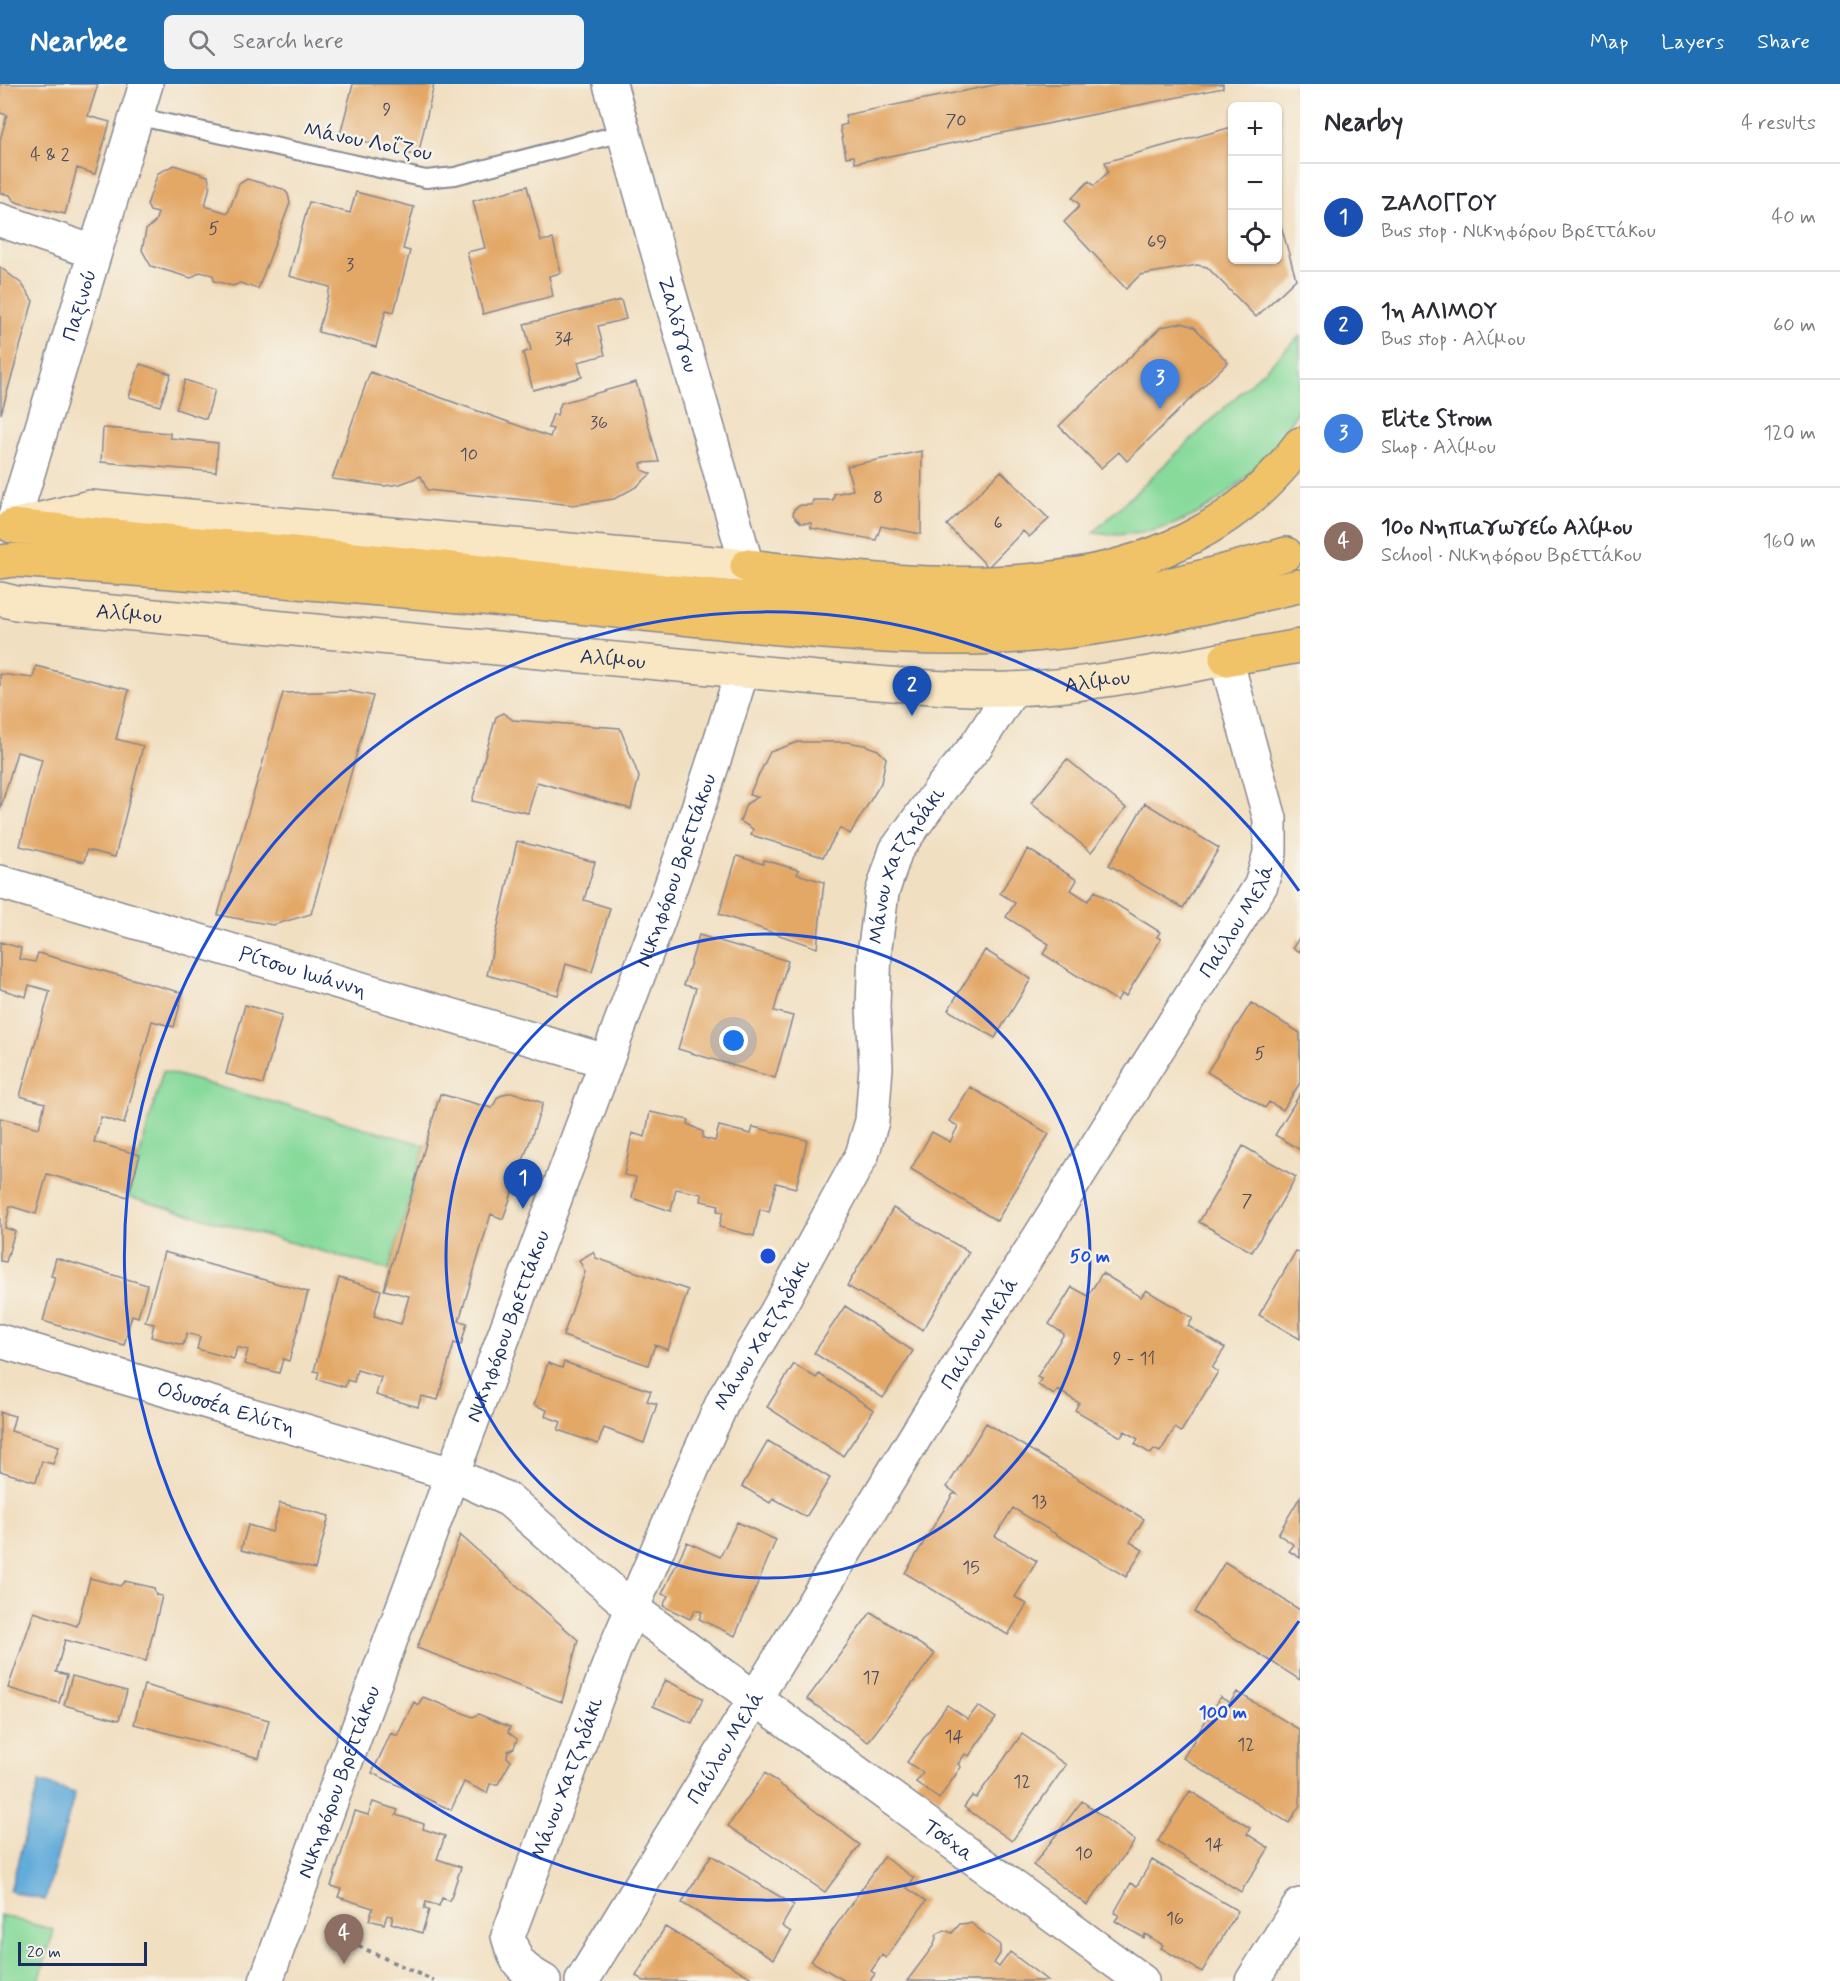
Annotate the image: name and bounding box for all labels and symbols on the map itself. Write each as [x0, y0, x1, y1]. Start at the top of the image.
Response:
house number: 9 [383, 98, 392, 122]
house number: 70 [945, 109, 967, 133]
street label: Μάνου Λοΐζου [301, 116, 434, 168]
house number: 4 & 2 [30, 143, 70, 167]
house number: 5 [209, 217, 220, 241]
house number: 69 [1147, 230, 1167, 254]
house number: 3 [346, 253, 354, 277]
street label: Παξινού [56, 266, 104, 345]
street label: Ζαλόγγου [650, 273, 704, 376]
house number: 34 [554, 327, 574, 351]
pin: 3 [1140, 360, 1180, 409]
house number: 36 [590, 411, 608, 435]
house number: 10 [460, 443, 478, 467]
house number: 8 [873, 486, 883, 510]
house number: 6 [993, 511, 1003, 535]
street label: Αλίμου [95, 598, 163, 632]
street label: Αλίμου [579, 643, 647, 677]
street label: Αλίμου [1063, 663, 1132, 700]
pin: 2 [892, 666, 932, 716]
street label: Νικηφόρου Βρεττάκου [630, 770, 724, 971]
street label: Μάνου Χατζηδάκι [862, 782, 952, 946]
street label: Παύλου Μελά [1193, 862, 1281, 984]
street label: Ρίτσου Ιωάννη [236, 940, 370, 1005]
your location [719, 1026, 748, 1055]
house number: 5 [1255, 1042, 1266, 1066]
pin: 1 [504, 1160, 542, 1209]
house number: 7 [1242, 1189, 1253, 1213]
street label: Νικηφόρου Βρεττάκου [460, 1226, 557, 1426]
text: 50 m [1070, 1245, 1110, 1269]
centre of rings [758, 1246, 778, 1266]
street label: Μάνου Χατζηδάκι [708, 1254, 818, 1415]
street label: Παύλου Μελά [935, 1272, 1026, 1395]
house number: 9 - 11 [1113, 1347, 1155, 1371]
street label: Οδυσσέα Ελύτη [154, 1375, 299, 1442]
house number: 13 [1031, 1490, 1047, 1514]
house number: 15 [962, 1556, 980, 1580]
house number: 17 [862, 1666, 880, 1690]
street label: Νικηφόρου Βρεττάκου [291, 1682, 387, 1882]
street label: Παύλου Μελά [681, 1686, 771, 1810]
street label: Μάνου Χατζηδάκι [524, 1693, 611, 1864]
text: 100 m [1199, 1701, 1247, 1725]
house number: 14 [945, 1725, 964, 1749]
house number: 12 [1237, 1733, 1255, 1757]
house number: 12 [1013, 1770, 1031, 1794]
street label: Τσόχα [917, 1813, 979, 1868]
house number: 14 [1205, 1833, 1224, 1857]
house number: 10 [1075, 1842, 1093, 1866]
house number: 16 [1166, 1907, 1184, 1931]
pin: 4 [324, 1914, 364, 1964]
scale bar [18, 1939, 147, 1966]

